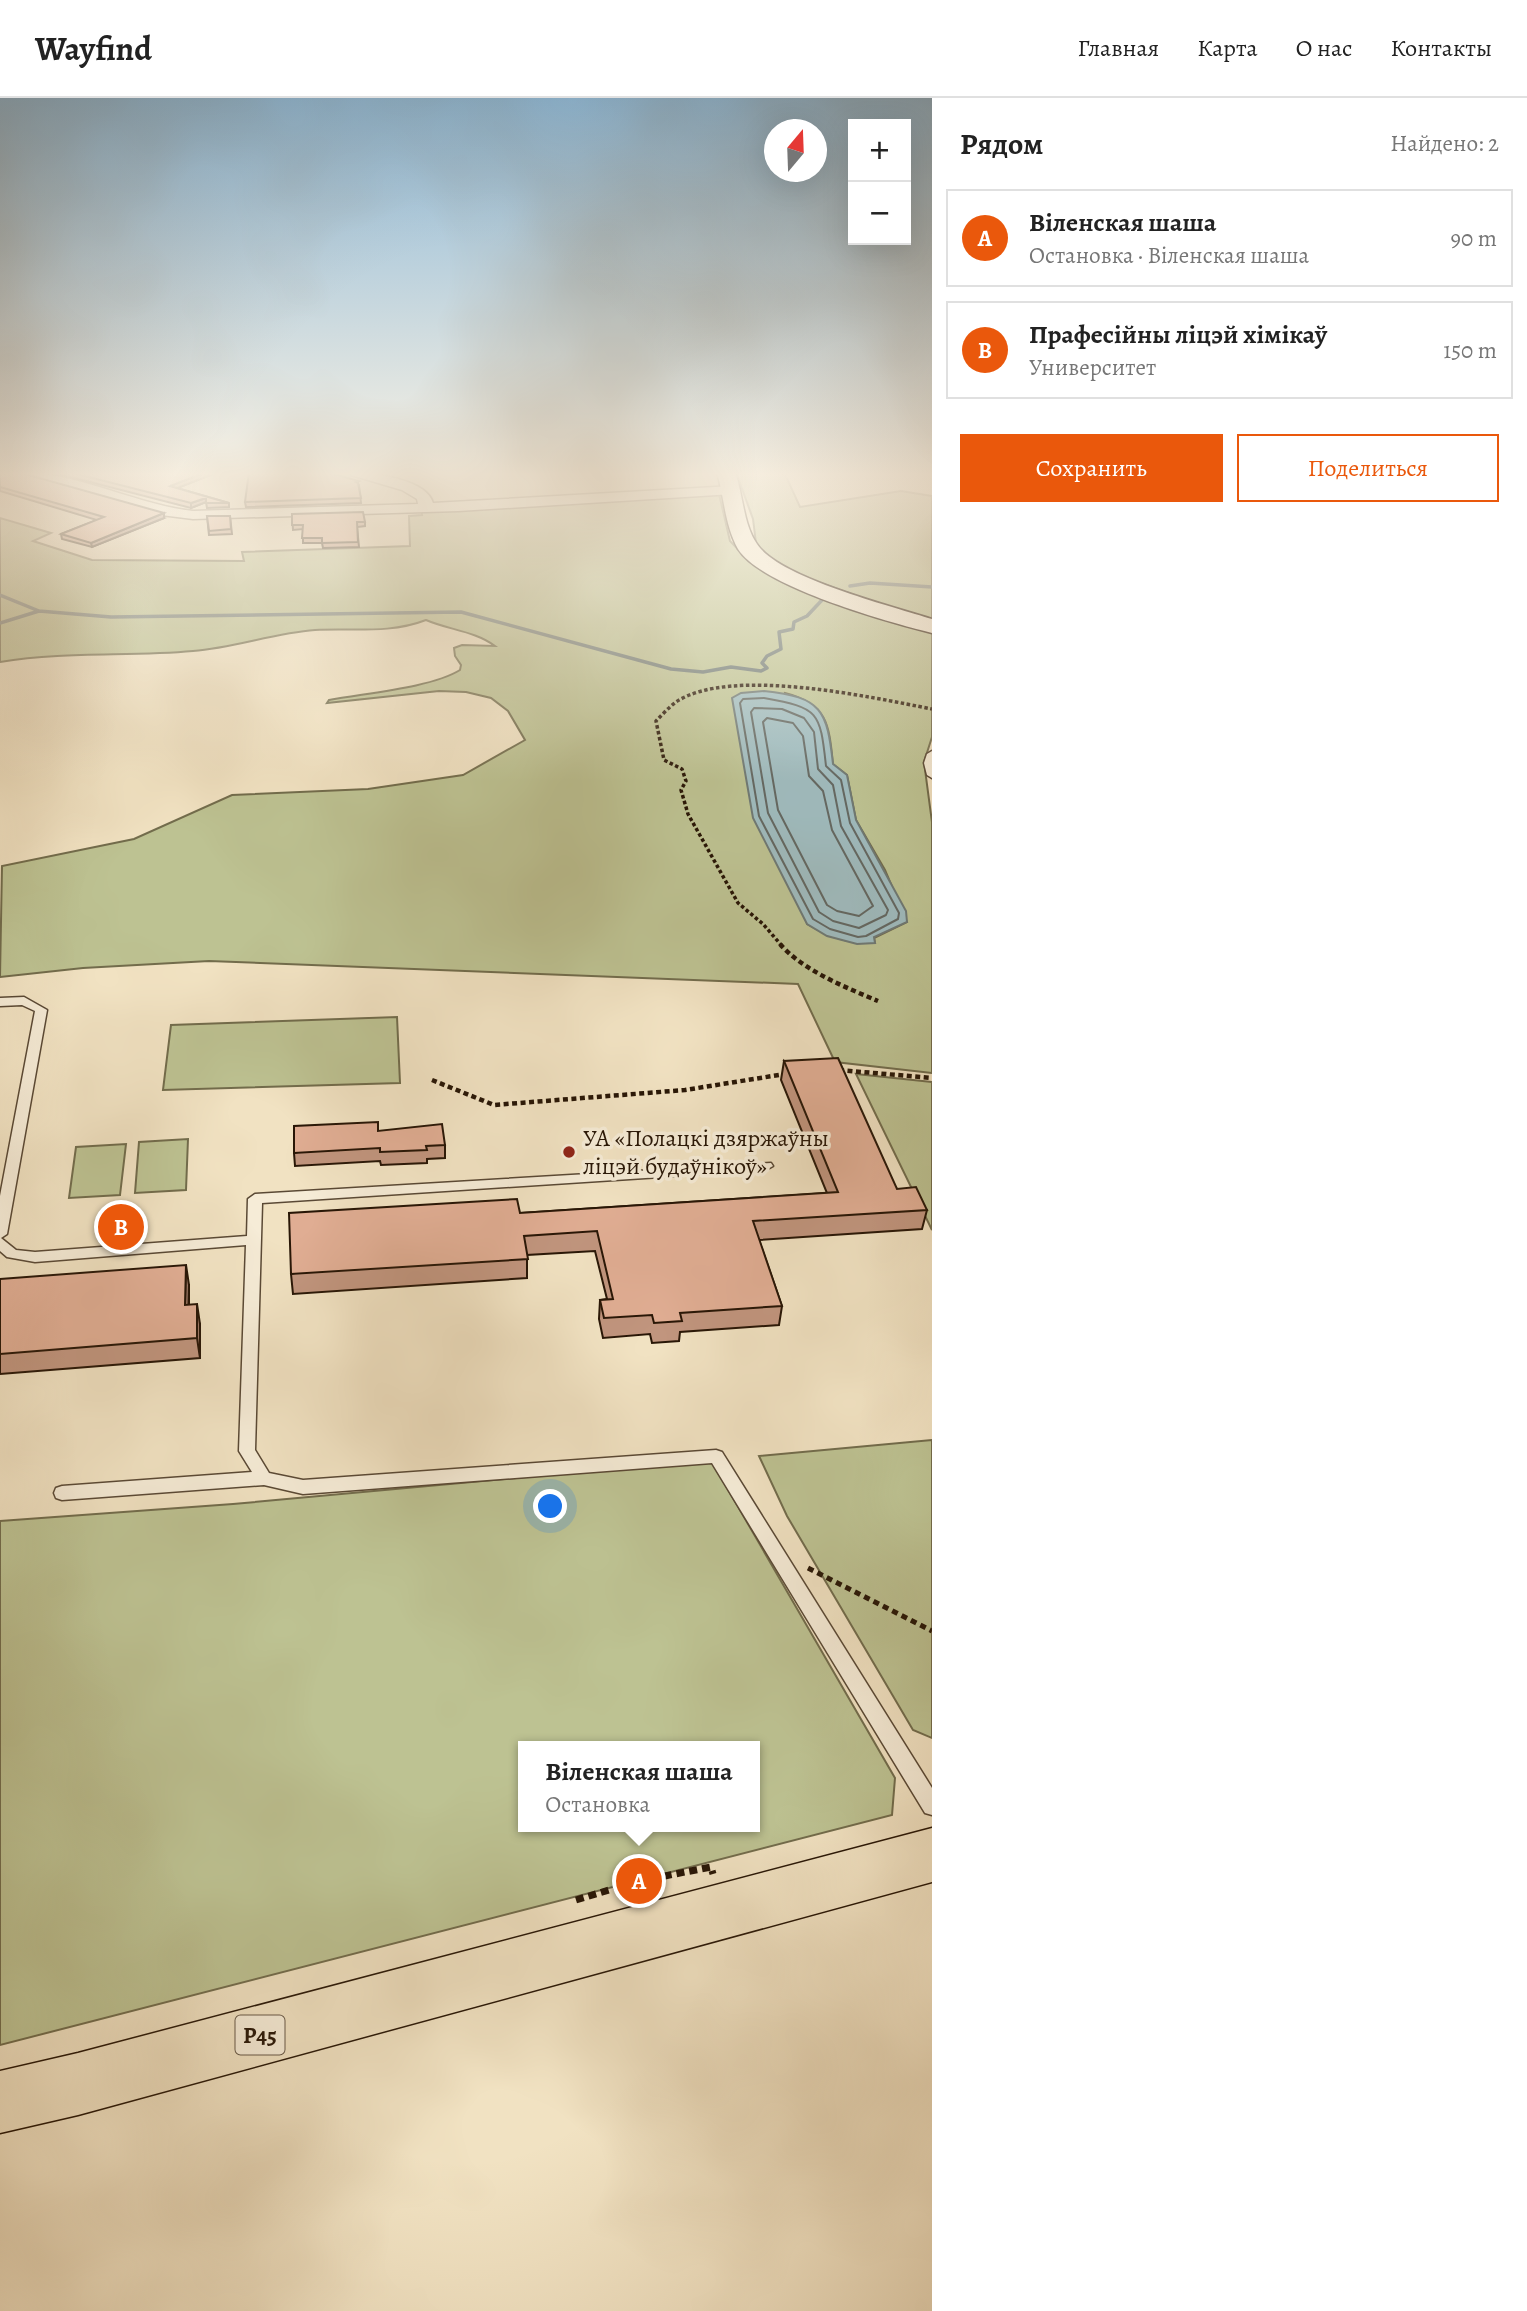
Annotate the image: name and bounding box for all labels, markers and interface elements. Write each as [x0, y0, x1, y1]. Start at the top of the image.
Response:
text: Wayfind [35, 26, 152, 71]
text: Главная [1078, 32, 1159, 64]
text: Карта [1197, 32, 1258, 64]
text: О нас [1296, 32, 1352, 64]
text: Контакты [1390, 32, 1492, 64]
north arrow [764, 119, 827, 182]
map controls [848, 119, 911, 245]
button: + [848, 119, 911, 182]
text: Рядом [960, 124, 1043, 164]
text: Найдено: 2 [1390, 128, 1499, 159]
button: − [848, 182, 911, 245]
text: Віленская шаша [1029, 205, 1216, 240]
text: A [978, 223, 992, 254]
text: 90 m [1451, 223, 1497, 254]
text: Остановка · Віленская шаша [1029, 240, 1309, 271]
text: Прафесійны ліцэй хімікаў [1029, 317, 1327, 352]
text: B [978, 335, 992, 366]
text: 150 m [1443, 335, 1497, 366]
text: Университет [1029, 352, 1156, 383]
button: Сохранить [960, 434, 1223, 502]
button: Поделиться [1237, 434, 1499, 502]
place label: УА «Полацкі дзяржаўны ліцэй будаўнікоў» [583, 1122, 829, 1182]
marker: УА «Полацкі дзяржаўны ліцэй будаўнікоў» [561, 1144, 577, 1160]
pin: B [98, 1201, 144, 1253]
your location [533, 1489, 567, 1523]
popup [518, 1741, 760, 1832]
text: Віленская шаша [545, 1754, 733, 1789]
text: Остановка [545, 1789, 650, 1820]
pin: A [616, 1855, 662, 1907]
road number: Р45 [236, 2016, 284, 2054]

